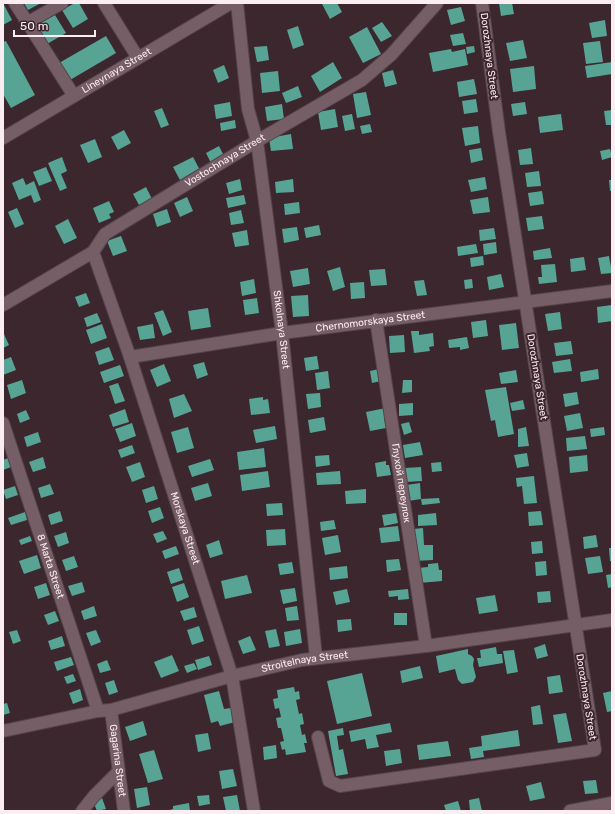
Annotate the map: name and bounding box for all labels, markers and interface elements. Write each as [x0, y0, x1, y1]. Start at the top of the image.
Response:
scale bar [14, 12, 95, 38]
street label: Dorozhnaya Street [478, 12, 500, 100]
text: 50 m [20, 19, 48, 33]
street label: Lineynaya Street [80, 45, 154, 96]
street label: Vostochnaya Street [183, 131, 268, 190]
street label: Shkolnaya Street [270, 290, 292, 370]
street label: Chernomorskaya Street [315, 309, 426, 335]
street label: Dorozhnaya Street [524, 333, 550, 421]
street label: Глухой переулок [389, 443, 413, 524]
street label: Morskaya Street [168, 490, 202, 566]
street label: 8 Marta Street [34, 533, 67, 600]
street label: Stroitelnaya Street [260, 649, 349, 675]
street label: Dorozhnaya Street [573, 653, 599, 741]
street label: Gagarina Street [107, 724, 128, 798]

